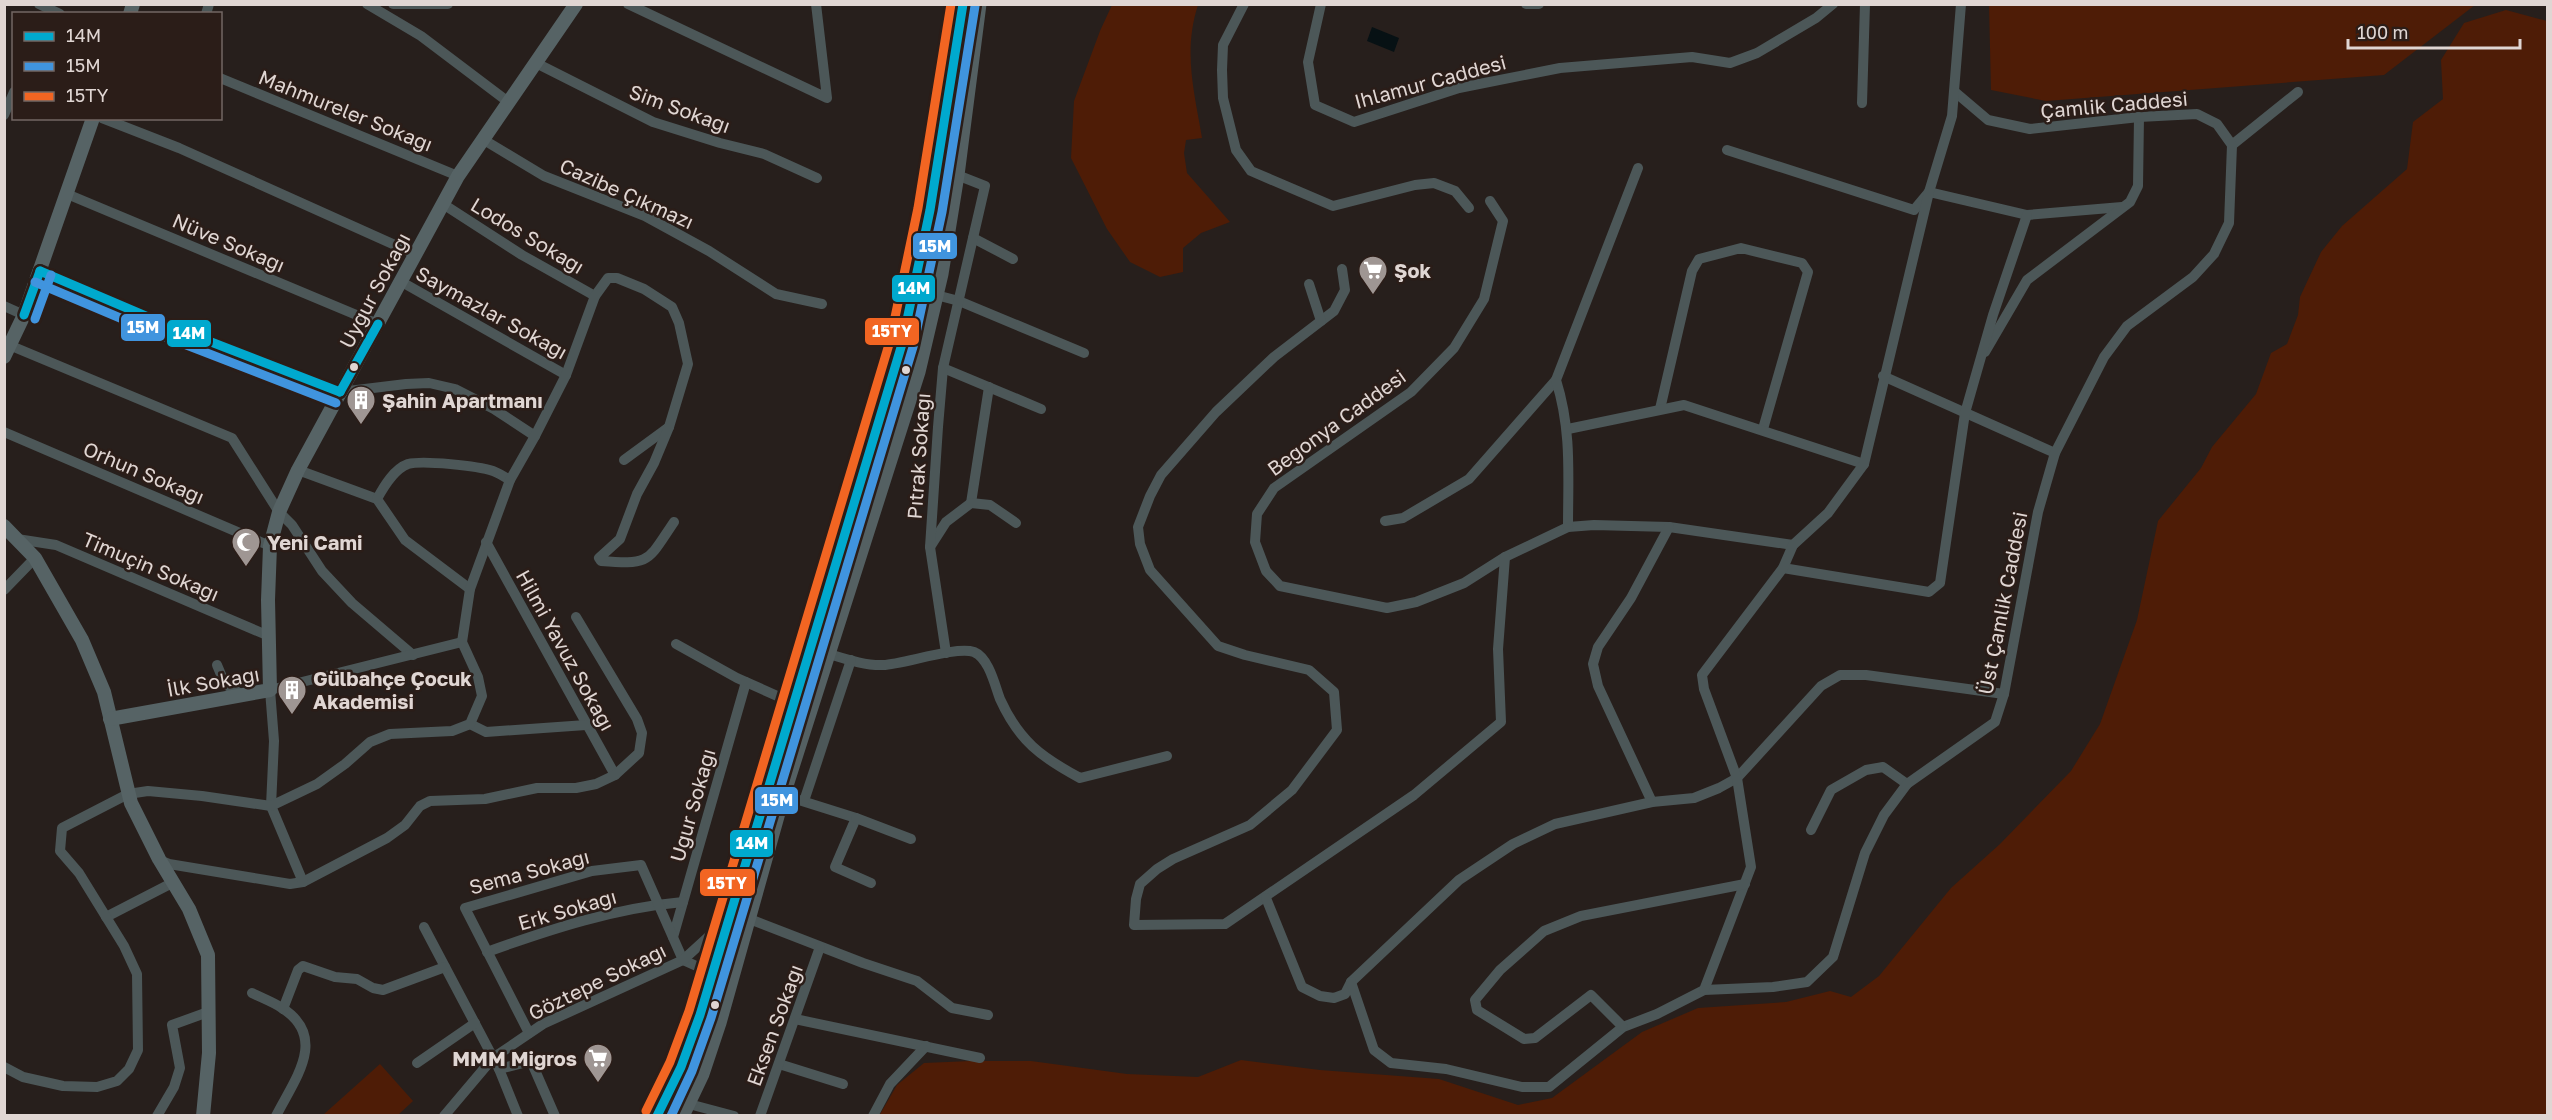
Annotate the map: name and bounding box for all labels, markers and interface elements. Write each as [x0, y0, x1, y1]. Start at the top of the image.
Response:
legend [12, 12, 222, 120]
scale bar [2348, 12, 2520, 50]
text: 100 m [2357, 21, 2408, 43]
text: 14M [66, 24, 101, 46]
street label: Ihlamur Caddesi [1352, 49, 1508, 113]
text: 15M [66, 54, 101, 76]
street label: Mahmureler Sokağı [256, 64, 436, 156]
street label: Sim Sokağı [626, 79, 734, 137]
text: 15TY [66, 84, 109, 106]
street label: Çamlik Caddesi [2039, 86, 2189, 122]
street label: Cazibe Çıkmazı [556, 153, 698, 233]
street label: Lodos Sokağı [467, 192, 589, 278]
street label: Nüve Sokağı [169, 208, 289, 276]
street label: Uygur Sokağı [333, 228, 415, 352]
line badge: 15M [912, 232, 958, 260]
text: 15M [919, 236, 951, 256]
supermarket icon: Şok [1357, 254, 1389, 296]
place label: Şok [1394, 258, 1431, 282]
street label: Saymazlar Sokağı [412, 260, 572, 364]
line badge: 14M [891, 274, 936, 303]
text: 14M [898, 278, 930, 298]
line badge: 15M [120, 313, 166, 342]
text: 15M [127, 317, 159, 337]
line badge: 15TY [864, 317, 920, 346]
line badge: 14M [166, 319, 212, 348]
text: 15TY [872, 321, 913, 341]
text: 14M [173, 323, 205, 343]
unlabelled marker [348, 361, 360, 373]
unlabelled marker [900, 364, 912, 376]
street label: Begonya Caddesi [1262, 364, 1410, 480]
building icon: Şahin Apartmanı [345, 384, 377, 426]
place label: Şahin Apartmanı [382, 388, 543, 412]
street label: Pıtrak Sokağı [902, 392, 934, 520]
street label: Orhun Sokağı [80, 436, 208, 508]
street label: Üst Çamlik Caddesi [1972, 509, 2032, 697]
street label: Timuçin Sokağı [79, 526, 223, 606]
mosque icon: Yeni Cami [230, 526, 262, 568]
place label: Yeni Cami [267, 530, 362, 554]
street label: Hilmi Yavuz Sokağı [512, 565, 620, 735]
street label: İlk Sokağı [165, 661, 261, 701]
place label: Gülbahçe Çocuk Akademisi [313, 666, 472, 713]
building icon: Gülbahçe Çocuk Akademisi [276, 674, 308, 716]
street label: Uğur Sokağı [664, 746, 720, 864]
line badge: 15M [754, 786, 799, 815]
text: 15M [761, 790, 793, 810]
line badge: 14M [729, 829, 774, 858]
text: 14M [736, 833, 768, 853]
street label: Sema Sokağı [466, 843, 592, 899]
line badge: 15TY [699, 868, 756, 897]
text: 15TY [707, 873, 748, 893]
street label: Erk Sokağı [515, 884, 619, 934]
street label: Göztepe Sokağı [524, 937, 670, 1025]
street label: Eksen Sokağı [741, 961, 807, 1089]
unlabelled marker [709, 999, 721, 1011]
supermarket icon: MMM Migros [582, 1042, 614, 1084]
place label: MMM Migros [452, 1046, 577, 1070]

